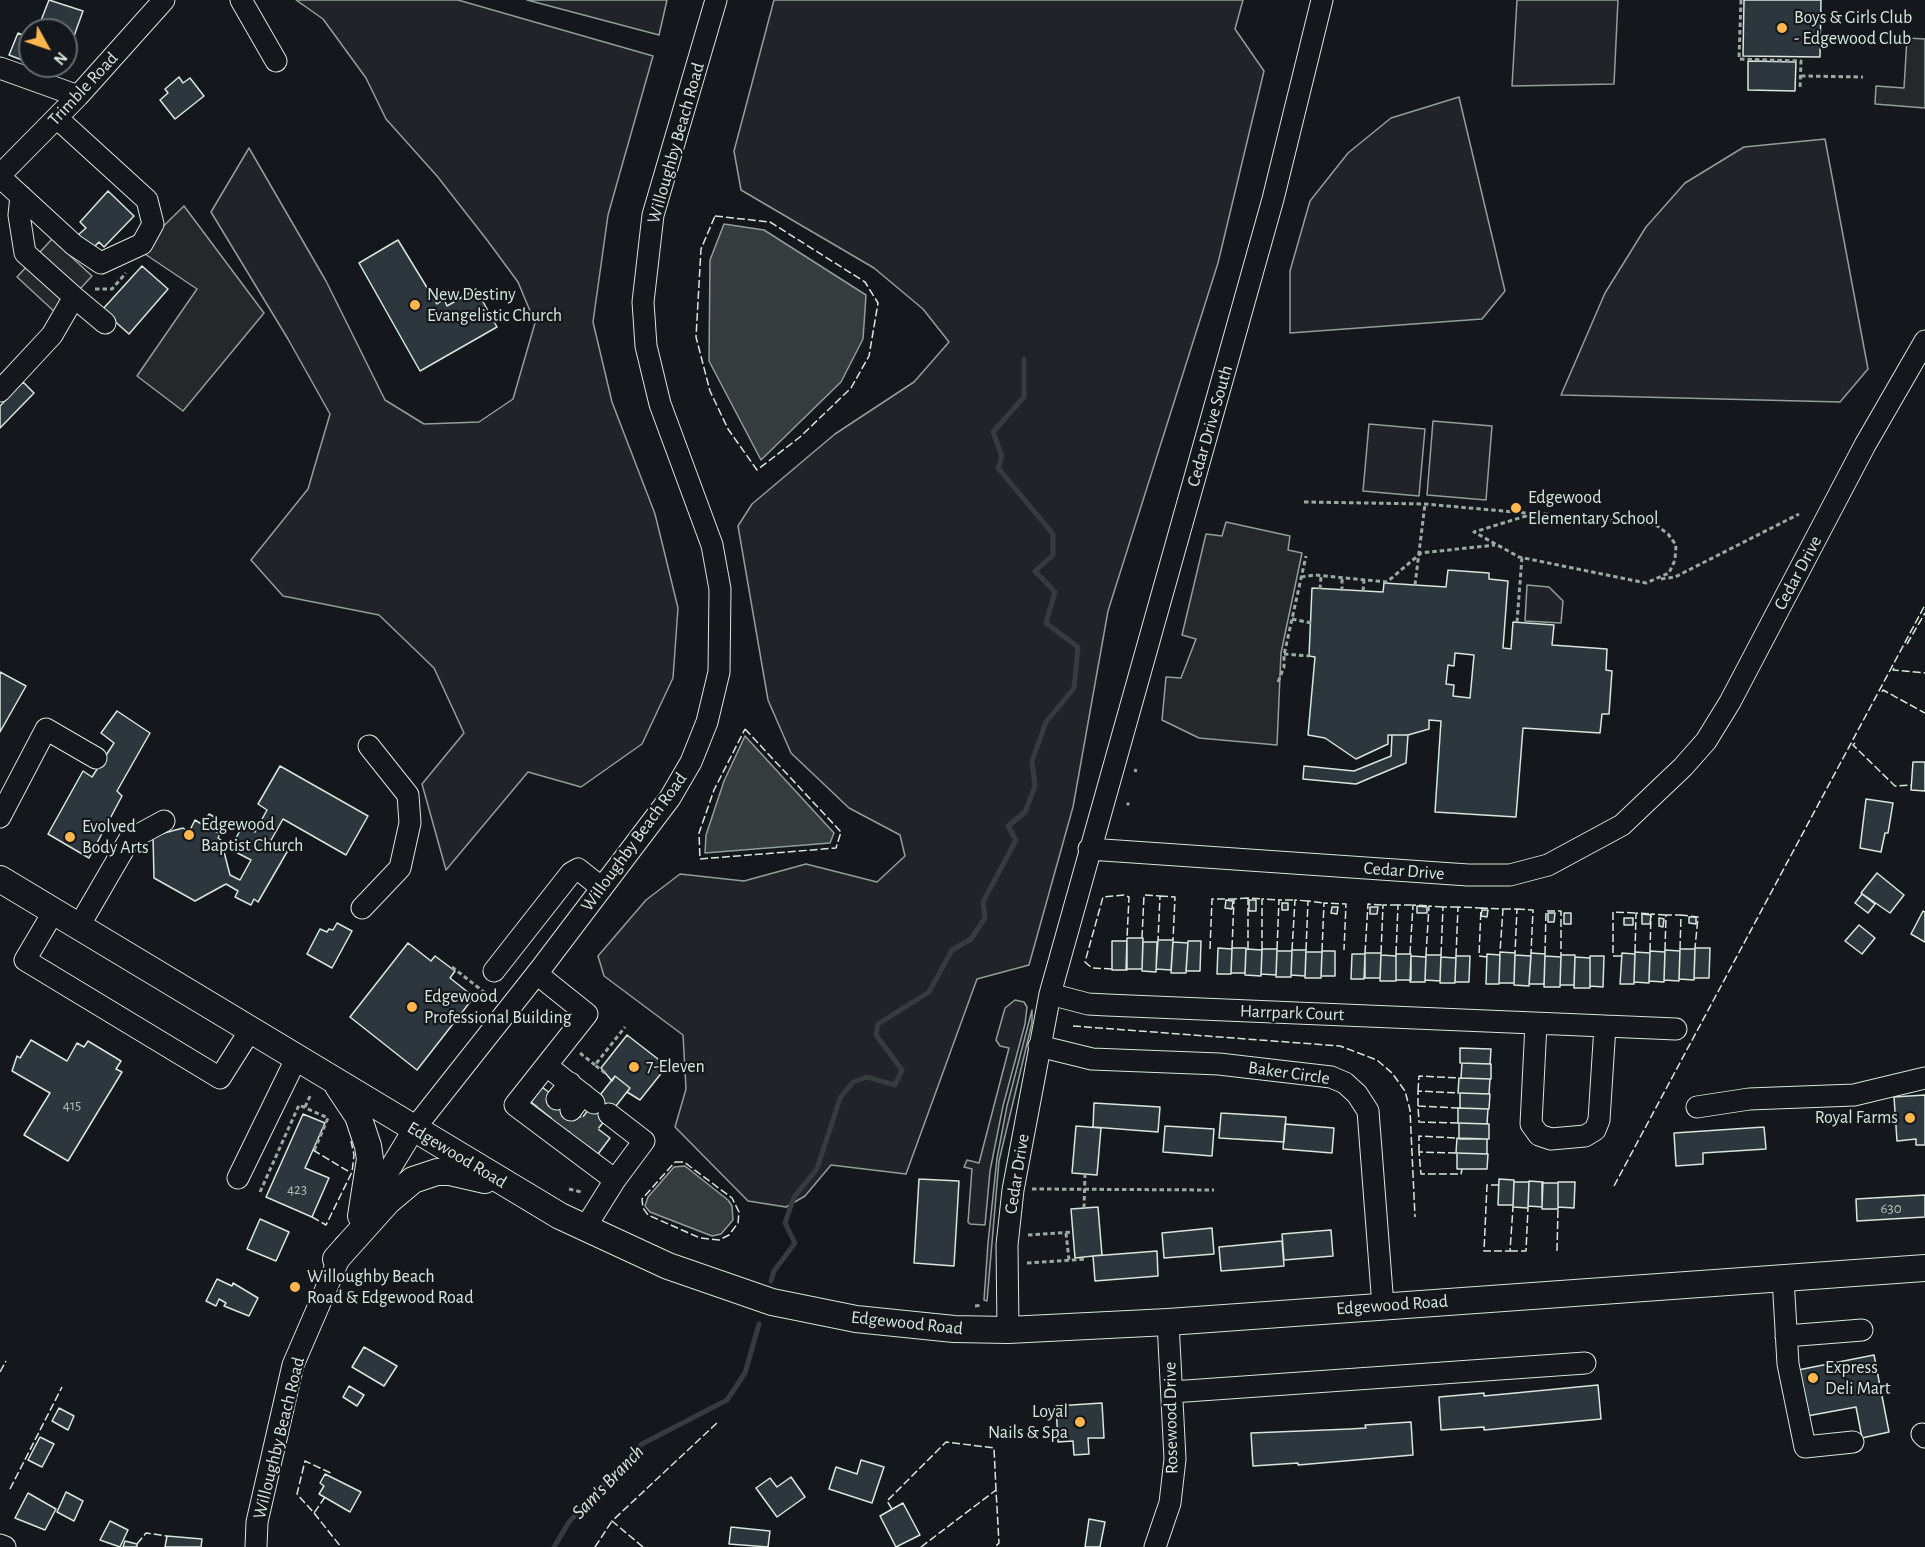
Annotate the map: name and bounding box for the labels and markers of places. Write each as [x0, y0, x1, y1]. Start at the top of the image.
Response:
place label: Boys & Girls Club - Edgewood Club [1794, 7, 1912, 50]
marker: Boys & Girls Club - Edgewood Club [1775, 21, 1789, 35]
place label: New Destiny Evangelistic Church [427, 284, 562, 326]
marker: New Destiny Evangelistic Church [408, 298, 422, 312]
place label: Edgewood Elementary School [1528, 487, 1658, 530]
marker: Edgewood Elementary School [1509, 501, 1523, 515]
place label: Edgewood Baptist Church [201, 814, 303, 856]
place label: Evolved Body Arts [82, 816, 149, 858]
marker: Edgewood Baptist Church [182, 828, 196, 842]
marker: Evolved Body Arts [63, 830, 77, 844]
place label: Edgewood Professional Building [424, 986, 572, 1028]
marker: Edgewood Professional Building [405, 1000, 419, 1014]
place label: 7-Eleven [646, 1056, 705, 1078]
marker: 7-Eleven [627, 1060, 641, 1074]
place label: Royal Farms [1815, 1107, 1898, 1129]
marker: Royal Farms [1903, 1111, 1917, 1125]
place label: Willoughby Beach Road & Edgewood Road [307, 1266, 473, 1308]
marker: Willoughby Beach Road & Edgewood Road [288, 1280, 302, 1294]
place label: Express Deli Mart [1825, 1357, 1890, 1400]
marker: Express Deli Mart [1806, 1371, 1820, 1385]
place label: Loyal Nails & Spa [988, 1401, 1068, 1444]
marker: Loyal Nails & Spa [1073, 1415, 1087, 1429]

